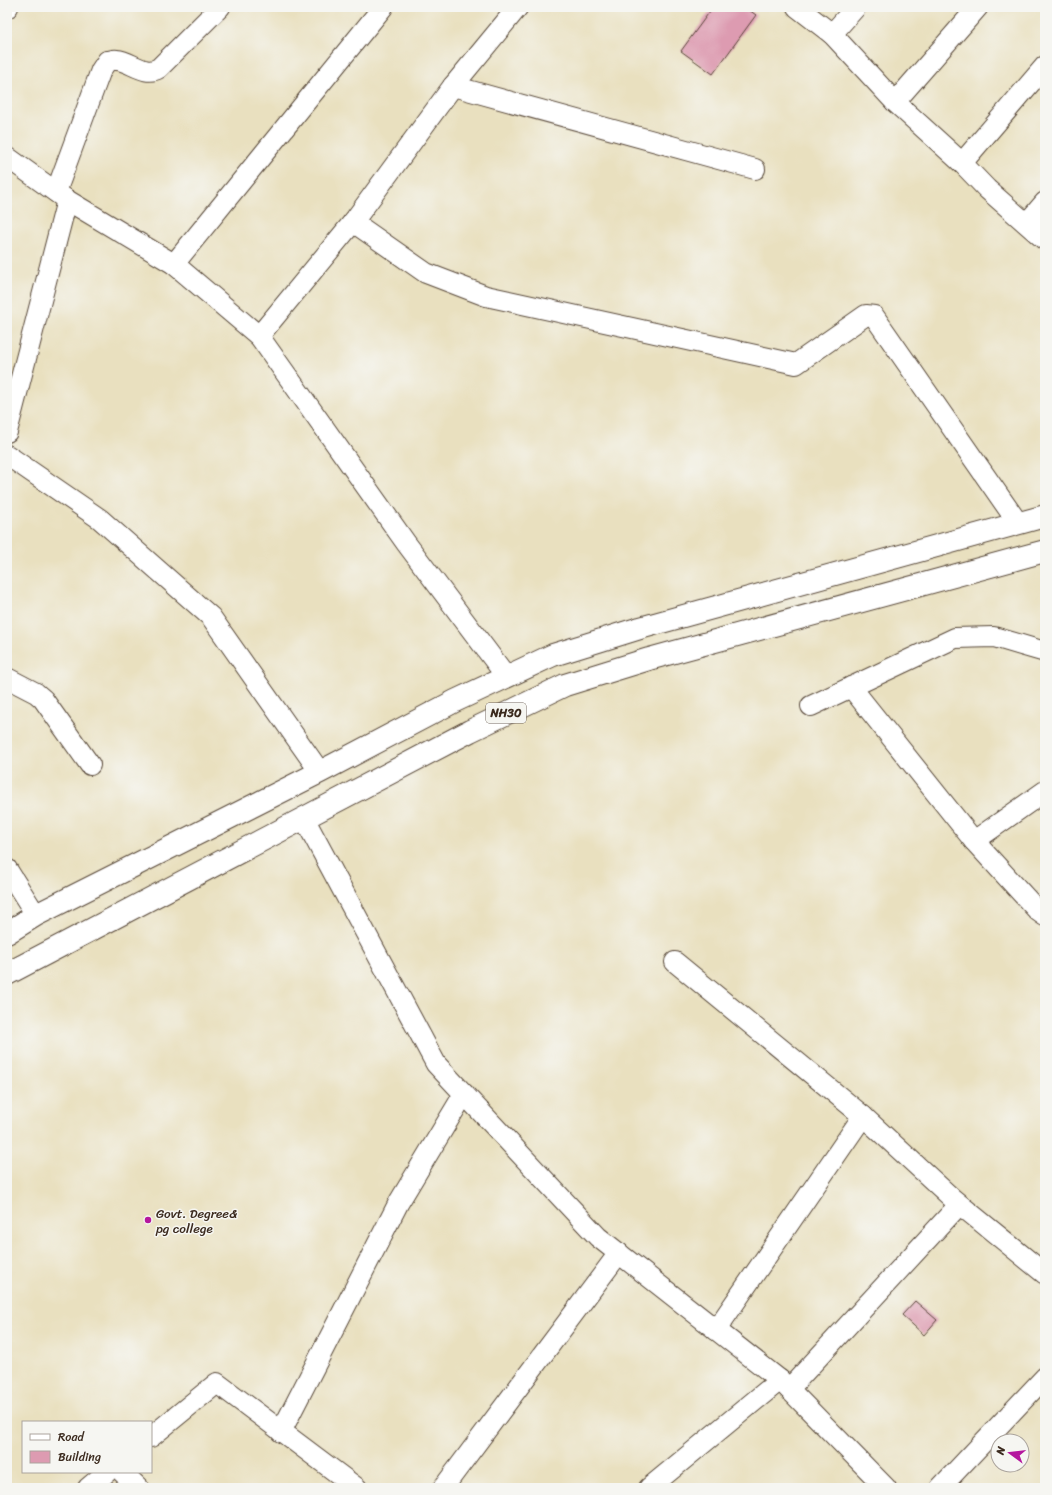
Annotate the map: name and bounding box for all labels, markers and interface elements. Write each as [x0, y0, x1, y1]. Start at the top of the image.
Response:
road number: NH30 [486, 703, 526, 723]
place label: Govt. Degree& pg college [155, 1202, 237, 1240]
marker: Govt. Degree& pg college [143, 1215, 153, 1225]
legend [22, 1421, 152, 1473]
text: Road [58, 1426, 85, 1448]
north arrow [990, 1433, 1030, 1473]
text: N [990, 1444, 1011, 1458]
text: Building [58, 1446, 101, 1468]

